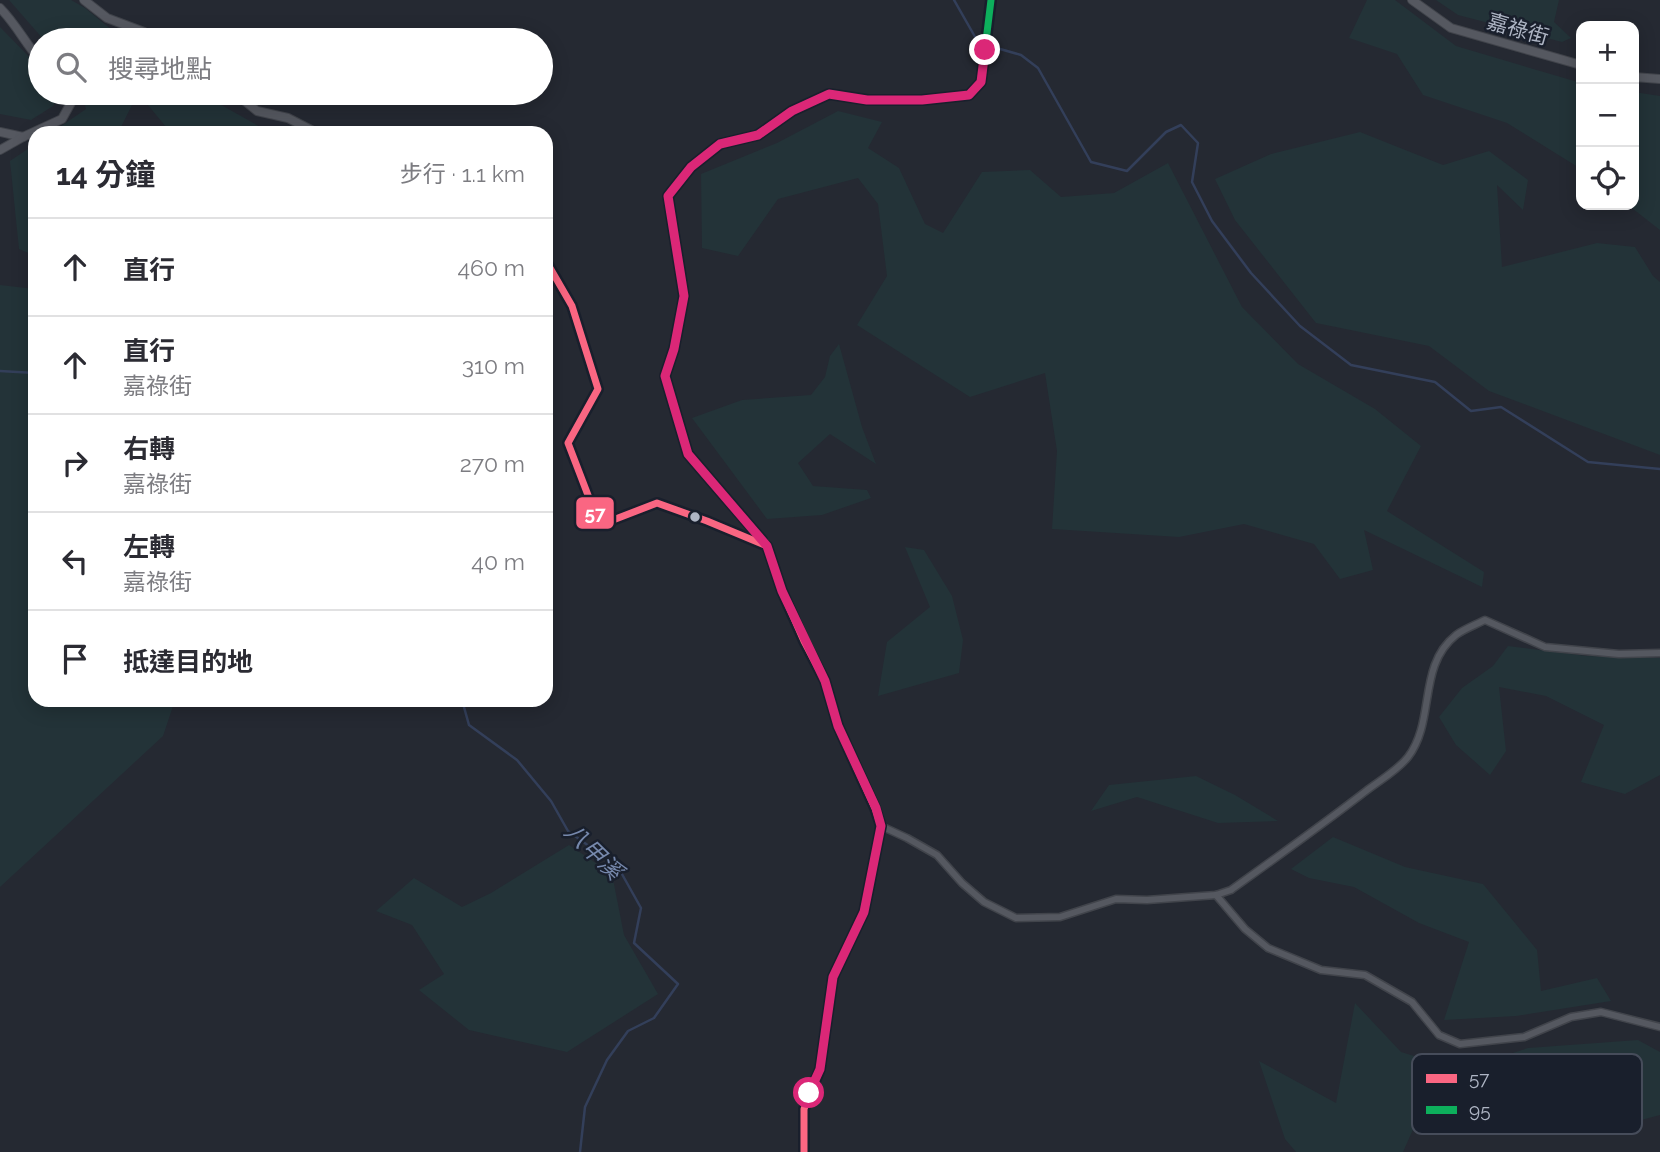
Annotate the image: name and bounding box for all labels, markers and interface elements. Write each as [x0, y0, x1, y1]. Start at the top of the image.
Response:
street label: 嘉祿街 [1484, 8, 1552, 50]
map controls [1576, 21, 1639, 210]
button: + [1576, 21, 1639, 84]
search box [28, 28, 553, 105]
route end [969, 34, 1000, 65]
icon: search [52, 48, 90, 86]
text: 搜尋地點 [108, 54, 212, 84]
button: − [1576, 84, 1639, 147]
button: locate [1576, 147, 1639, 210]
text: 14 分鐘 [56, 157, 155, 192]
text: 步行 · 1.1 km [400, 160, 525, 187]
icon: ahead [56, 248, 94, 286]
text: 460 m [457, 254, 525, 281]
text: 直行 [123, 255, 175, 285]
text: 直行 [123, 336, 175, 366]
icon: ahead [56, 346, 94, 384]
text: 310 m [462, 352, 525, 379]
text: 嘉祿街 [123, 372, 192, 399]
text: 右轉 [123, 434, 175, 464]
icon: right [56, 444, 94, 482]
text: 270 m [460, 450, 525, 477]
text: 嘉祿街 [123, 470, 192, 497]
line badge: 57 [575, 496, 615, 530]
text: 57 [584, 502, 606, 524]
unlabelled marker [688, 510, 702, 524]
text: 左轉 [123, 532, 175, 562]
icon: left [56, 542, 94, 580]
text: 40 m [471, 548, 525, 575]
text: 嘉祿街 [123, 568, 192, 595]
icon: arrive [56, 640, 94, 678]
text: 抵達目的地 [123, 647, 253, 677]
water label: 八甲溪 [560, 817, 630, 887]
legend [1412, 1054, 1642, 1134]
text: 57 [1469, 1067, 1489, 1089]
route start [793, 1077, 824, 1108]
text: 95 [1469, 1099, 1491, 1121]

